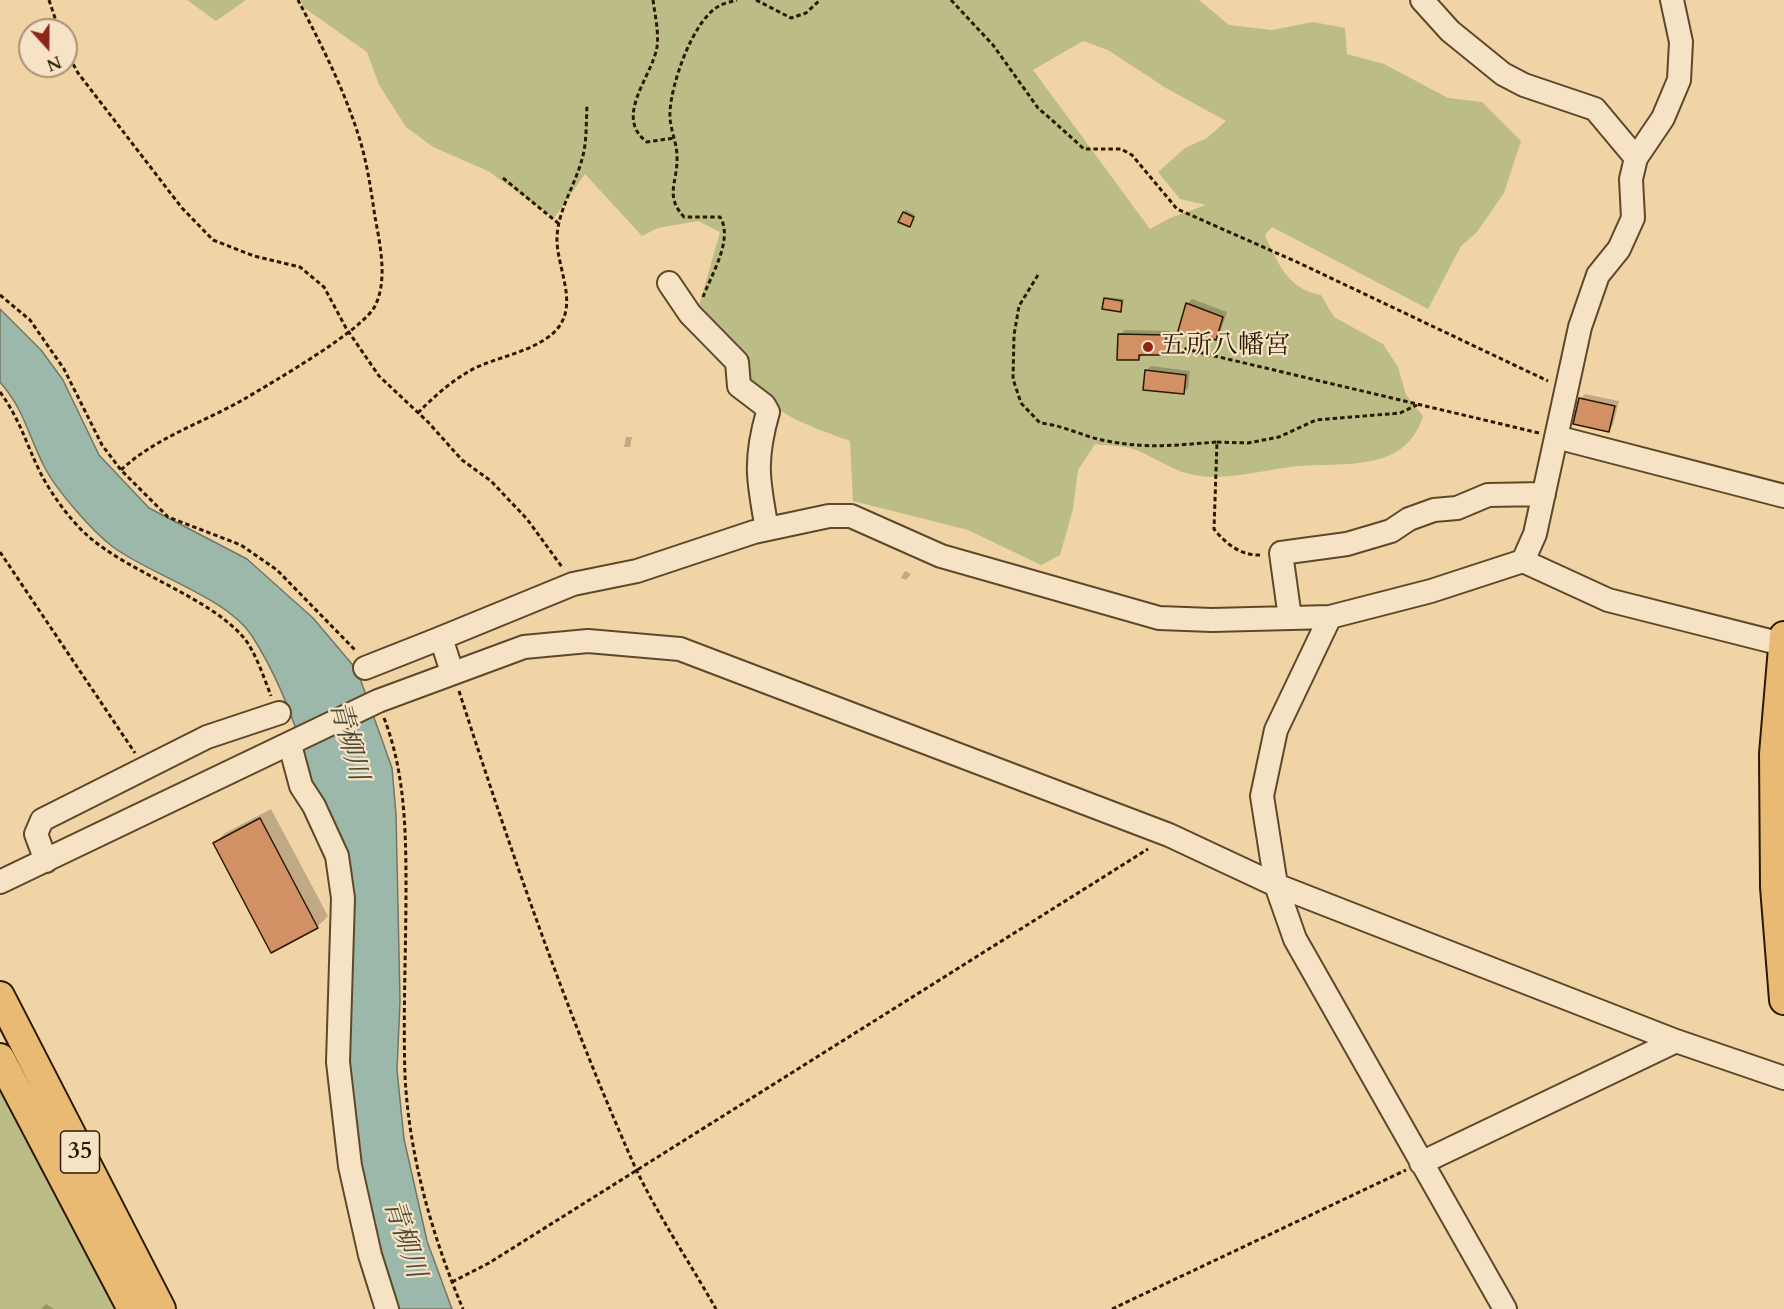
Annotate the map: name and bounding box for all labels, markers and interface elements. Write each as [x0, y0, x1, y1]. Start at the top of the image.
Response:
north arrow [18, 18, 78, 78]
text: N [43, 50, 64, 76]
place label: 五所八幡宮 [1160, 331, 1290, 363]
marker: 五所八幡宮 [1141, 340, 1155, 354]
water label: 青柳川 [321, 698, 373, 784]
road number: 35 [60, 1131, 100, 1173]
water label: 青柳川 [375, 1195, 431, 1283]

